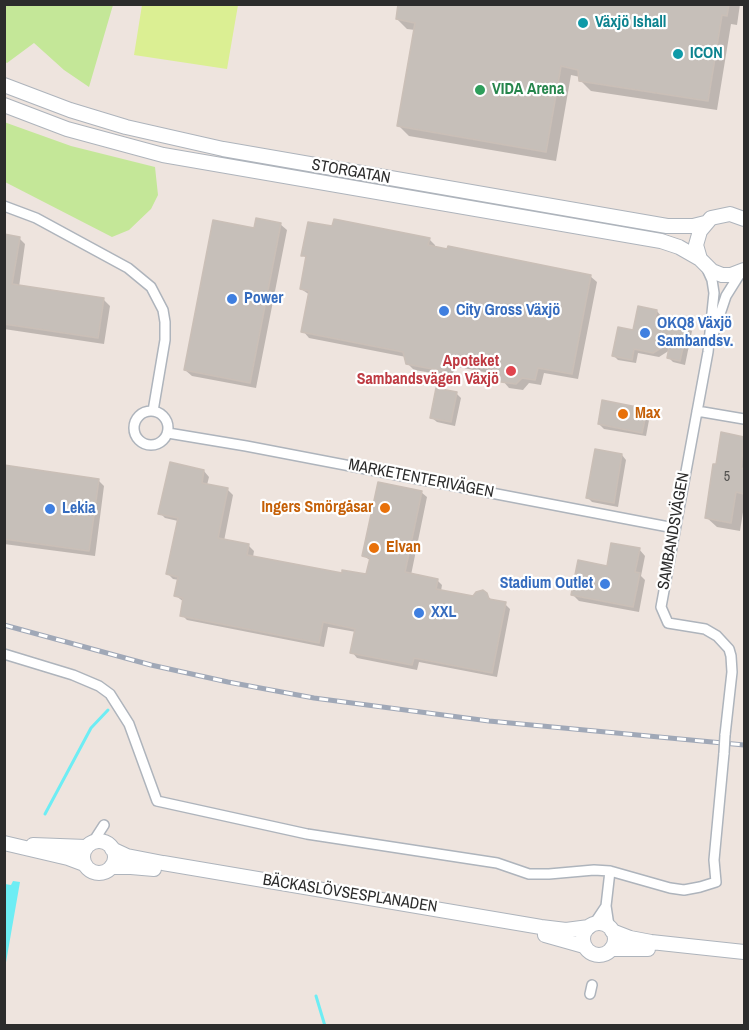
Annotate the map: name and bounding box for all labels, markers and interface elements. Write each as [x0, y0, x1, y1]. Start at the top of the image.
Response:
place label: Växjö Ishall [595, 13, 666, 33]
marker: Växjö Ishall [576, 16, 590, 30]
place label: ICON [690, 44, 723, 64]
marker: ICON [671, 47, 685, 61]
place label: VIDA Arena [492, 80, 564, 100]
marker: VIDA Arena [473, 83, 487, 97]
street label: STORGATAN [310, 156, 392, 188]
place label: Power [244, 289, 283, 309]
marker: Power [225, 292, 239, 306]
place label: City Gross Växjö [456, 301, 560, 321]
marker: City Gross Växjö [437, 304, 451, 318]
place label: OKQ8 Växjö Sambandsv. [657, 314, 733, 352]
marker: OKQ8 Växjö Sambandsv. [638, 326, 652, 340]
place label: Apoteket Sambandsvägen Växjö [357, 352, 499, 390]
marker: Apoteket Sambandsvägen Växjö [504, 364, 518, 378]
place label: Max [635, 404, 661, 424]
marker: Max [616, 407, 630, 421]
street label: MARKETENTERIVÄGEN [347, 455, 495, 503]
house number: 5 [724, 469, 730, 485]
street label: SAMBANDSVÄGEN [654, 471, 694, 591]
place label: Ingers Smörgåsar [261, 498, 373, 518]
place label: Lekia [62, 499, 96, 519]
marker: Ingers Smörgåsar [378, 501, 392, 515]
marker: Lekia [43, 502, 57, 516]
place label: Elvan [386, 538, 421, 558]
marker: Elvan [367, 541, 381, 555]
place label: Stadium Outlet [500, 574, 593, 594]
marker: Stadium Outlet [598, 577, 612, 591]
place label: XXL [431, 603, 457, 623]
marker: XXL [412, 606, 426, 620]
street label: BÄCKASLÖVSESPLANADEN [261, 871, 439, 917]

